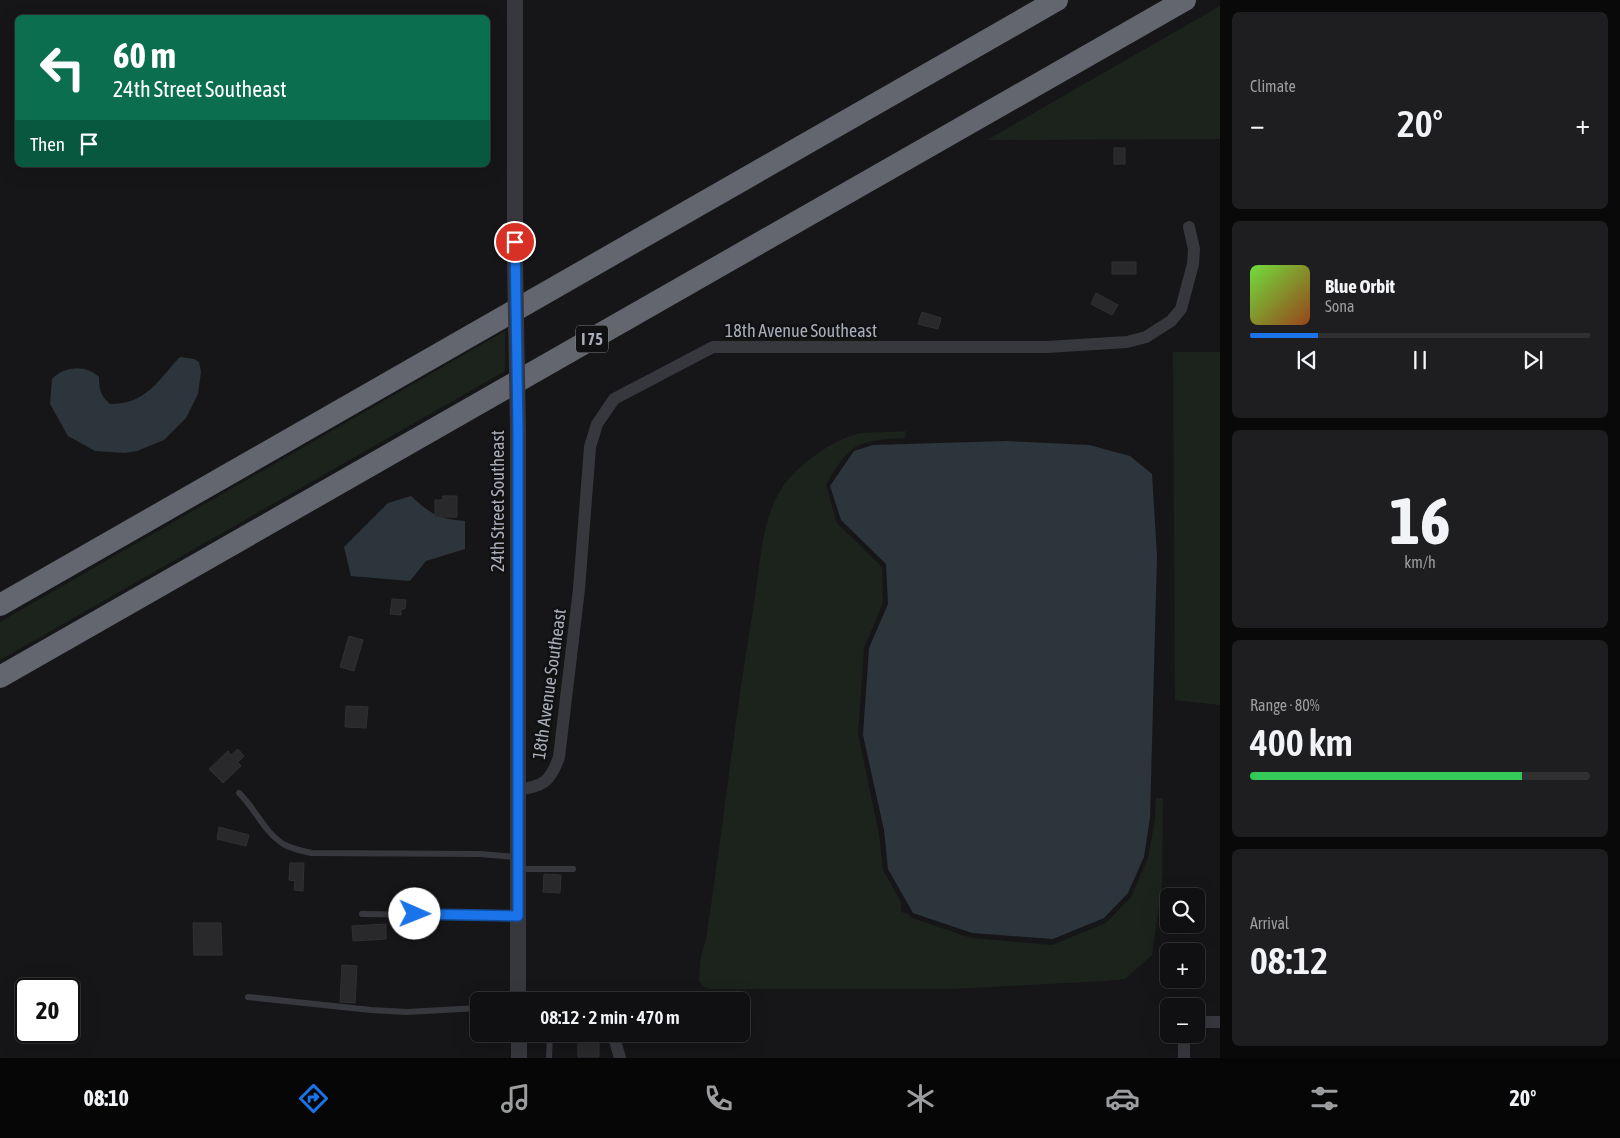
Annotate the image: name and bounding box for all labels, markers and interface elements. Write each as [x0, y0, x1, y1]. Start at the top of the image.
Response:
icon: left [30, 35, 95, 100]
text: 60 m [113, 35, 176, 75]
text: 24th Street Southeast [113, 76, 287, 102]
text: Climate [1250, 77, 1296, 95]
text: 20° [1397, 102, 1443, 145]
text: − [1250, 108, 1265, 140]
text: + [1575, 108, 1590, 140]
icon: arrive [75, 130, 103, 158]
text: Then [30, 133, 65, 155]
pin [494, 221, 536, 263]
icon: arrive [501, 228, 529, 256]
text: Blue Orbit [1325, 275, 1395, 297]
text: Sona [1325, 297, 1354, 315]
street label: 18th Avenue Southeast [725, 320, 877, 341]
road number: I 75 [576, 326, 608, 352]
icon: previous [1293, 346, 1321, 374]
icon: pause [1406, 346, 1434, 374]
icon: next [1519, 346, 1547, 374]
street label: 24th Street Southeast [487, 430, 508, 572]
text: 16 [1389, 483, 1451, 558]
text: km/h [1404, 553, 1436, 571]
street label: 18th Avenue Southeast [528, 607, 570, 761]
text: Range · 80% [1250, 696, 1320, 714]
text: 400 km [1250, 721, 1353, 764]
position arrow [388, 887, 440, 939]
map controls [1160, 888, 1205, 1043]
button: search [1160, 888, 1205, 933]
text: Arrival [1250, 914, 1289, 932]
text: 08:12 [1250, 939, 1328, 982]
button: + [1160, 943, 1205, 988]
speed limit sign: 20 [15, 978, 80, 1043]
button: − [1160, 998, 1205, 1043]
text: 08:12 · 2 min · 470 m [540, 1006, 680, 1028]
icon: directions [296, 1081, 331, 1116]
icon: music [498, 1081, 533, 1116]
icon: phone [701, 1081, 736, 1116]
icon: climate [903, 1081, 938, 1116]
icon: car [1105, 1081, 1140, 1116]
icon: filters [1307, 1081, 1342, 1116]
text: 08:10 [84, 1085, 129, 1111]
text: 20° [1510, 1085, 1536, 1111]

